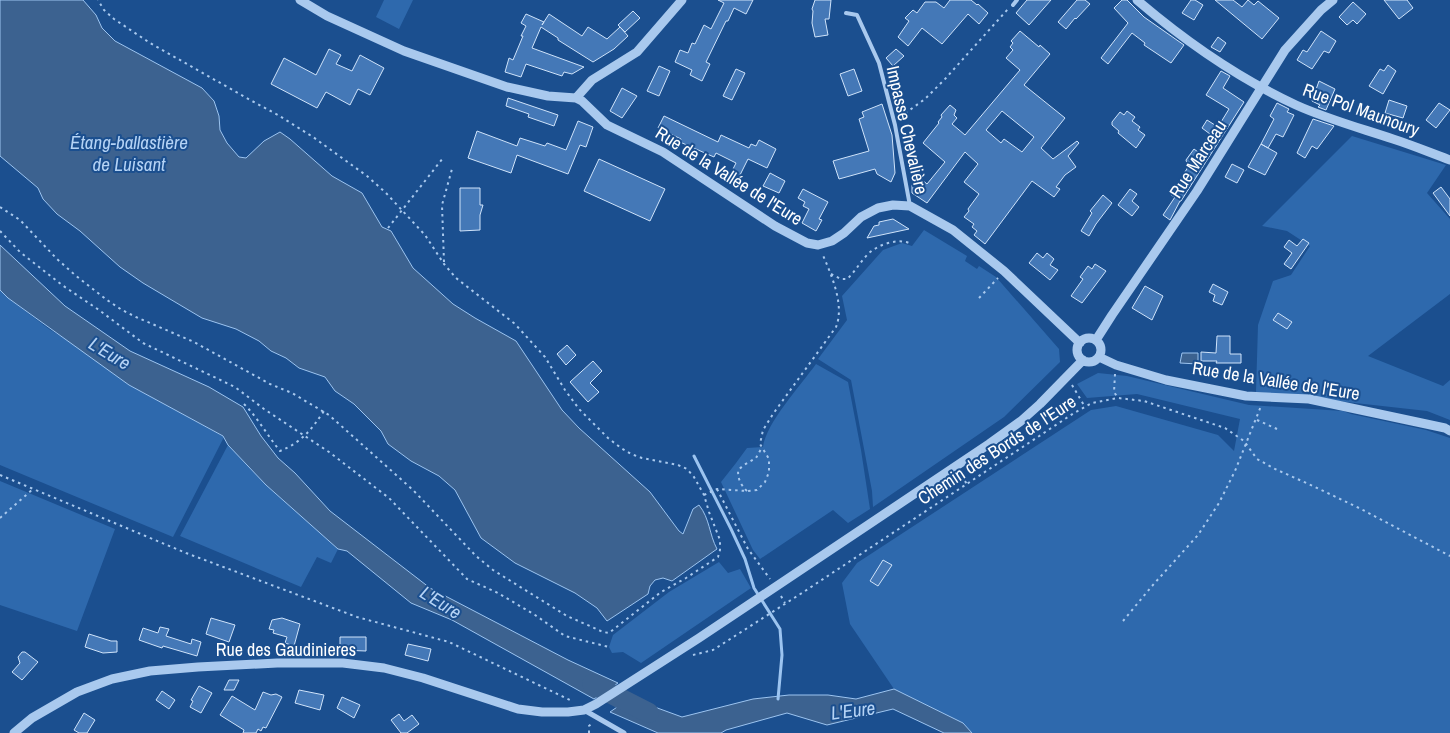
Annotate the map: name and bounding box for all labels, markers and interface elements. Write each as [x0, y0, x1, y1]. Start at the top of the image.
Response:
street label: Impasse Chevalière [881, 63, 934, 197]
street label: Rue Pol Maunoury [1299, 77, 1423, 142]
street label: Rue Marceau [1163, 115, 1232, 203]
street label: Rue de la Vallée de l'Eure [651, 120, 808, 231]
water label: Étang-ballastière de Luisant [70, 129, 188, 177]
water label: L'Eure [84, 330, 136, 376]
street label: Rue de la Vallée de l'Eure [1191, 355, 1362, 406]
street label: Chemin des Bords de l'Eure [913, 389, 1081, 510]
water label: L'Eure [415, 579, 467, 625]
street label: Rue des Gaudinieres [216, 637, 356, 662]
water label: L'Eure [829, 694, 877, 726]

